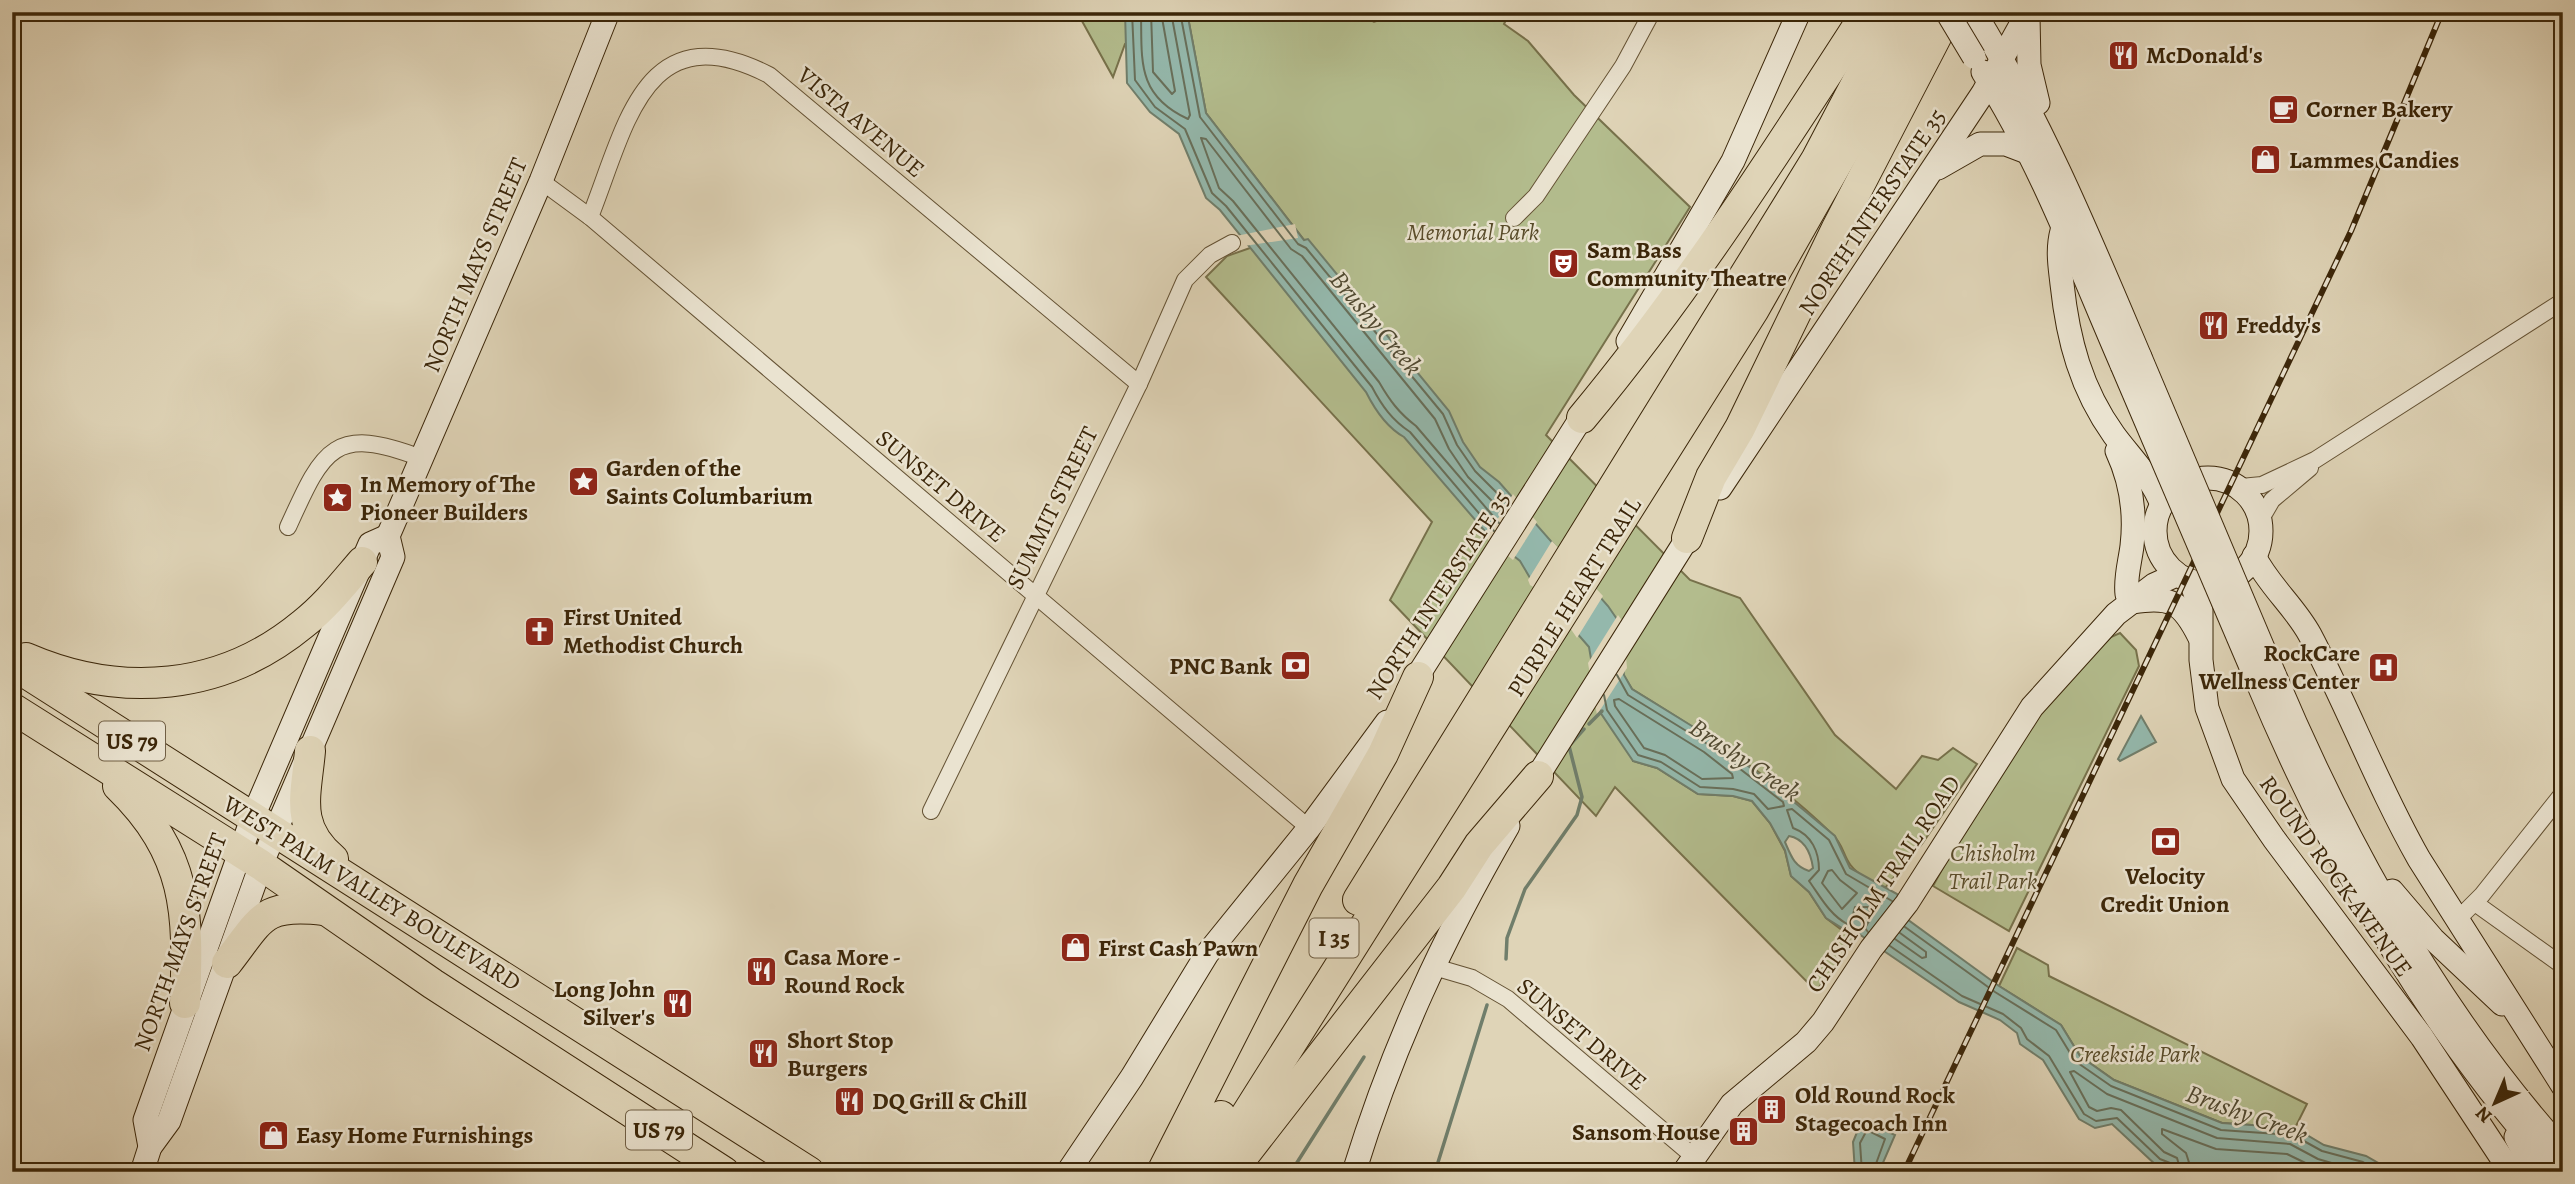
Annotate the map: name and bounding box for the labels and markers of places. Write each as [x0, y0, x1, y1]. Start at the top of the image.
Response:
restaurant icon: McDonald's [2106, 38, 2140, 72]
place label: McDonald's [2146, 39, 2263, 71]
cafe icon: Corner Bakery [2266, 92, 2300, 126]
place label: Corner Bakery [2306, 93, 2453, 125]
shop icon: Lammes Candies [2249, 143, 2283, 177]
place label: Lammes Candies [2289, 144, 2459, 176]
place label: Sam Bass Community Theatre [1587, 234, 1787, 294]
theatre icon: Sam Bass Community Theatre [1547, 247, 1581, 281]
restaurant icon: Freddy's [2196, 308, 2230, 342]
place label: Freddy's [2236, 309, 2321, 341]
place label: Garden of the Saints Columbarium [606, 452, 813, 512]
place icon: Garden of the Saints Columbarium [566, 465, 600, 499]
place label: In Memory of The Pioneer Builders [360, 468, 536, 528]
place icon: In Memory of The Pioneer Builders [320, 481, 354, 515]
place label: First United Methodist Church [563, 601, 743, 661]
church icon: First United Methodist Church [523, 614, 557, 648]
place label: RockCare Wellness Center [2198, 637, 2360, 697]
bank icon: PNC Bank [1278, 649, 1312, 683]
place label: PNC Bank [1169, 650, 1273, 682]
hospital icon: RockCare Wellness Center [2366, 650, 2400, 684]
bank icon: Velocity Credit Union [2148, 825, 2182, 859]
place label: Velocity Credit Union [2101, 860, 2230, 920]
shop icon: First Cash Pawn [1058, 931, 1092, 965]
place label: First Cash Pawn [1098, 932, 1259, 964]
place label: Casa More - Round Rock [784, 941, 905, 1001]
restaurant icon: Casa More - Round Rock [744, 954, 778, 988]
place label: Long John Silver's [554, 973, 656, 1033]
restaurant icon: Long John Silver's [661, 986, 695, 1020]
place label: Short Stop Burgers [787, 1024, 894, 1084]
restaurant icon: Short Stop Burgers [747, 1037, 781, 1071]
place label: Old Round Rock Stagecoach Inn [1795, 1079, 1956, 1139]
restaurant icon: DQ Grill & Chill [832, 1084, 866, 1118]
place label: DQ Grill & Chill [872, 1085, 1028, 1117]
building icon: Old Round Rock Stagecoach Inn [1755, 1092, 1789, 1126]
building icon: Sansom House [1726, 1115, 1760, 1149]
place label: Sansom House [1572, 1116, 1720, 1148]
shop icon: Easy Home Furnishings [256, 1118, 290, 1152]
place label: Easy Home Furnishings [296, 1119, 533, 1151]

